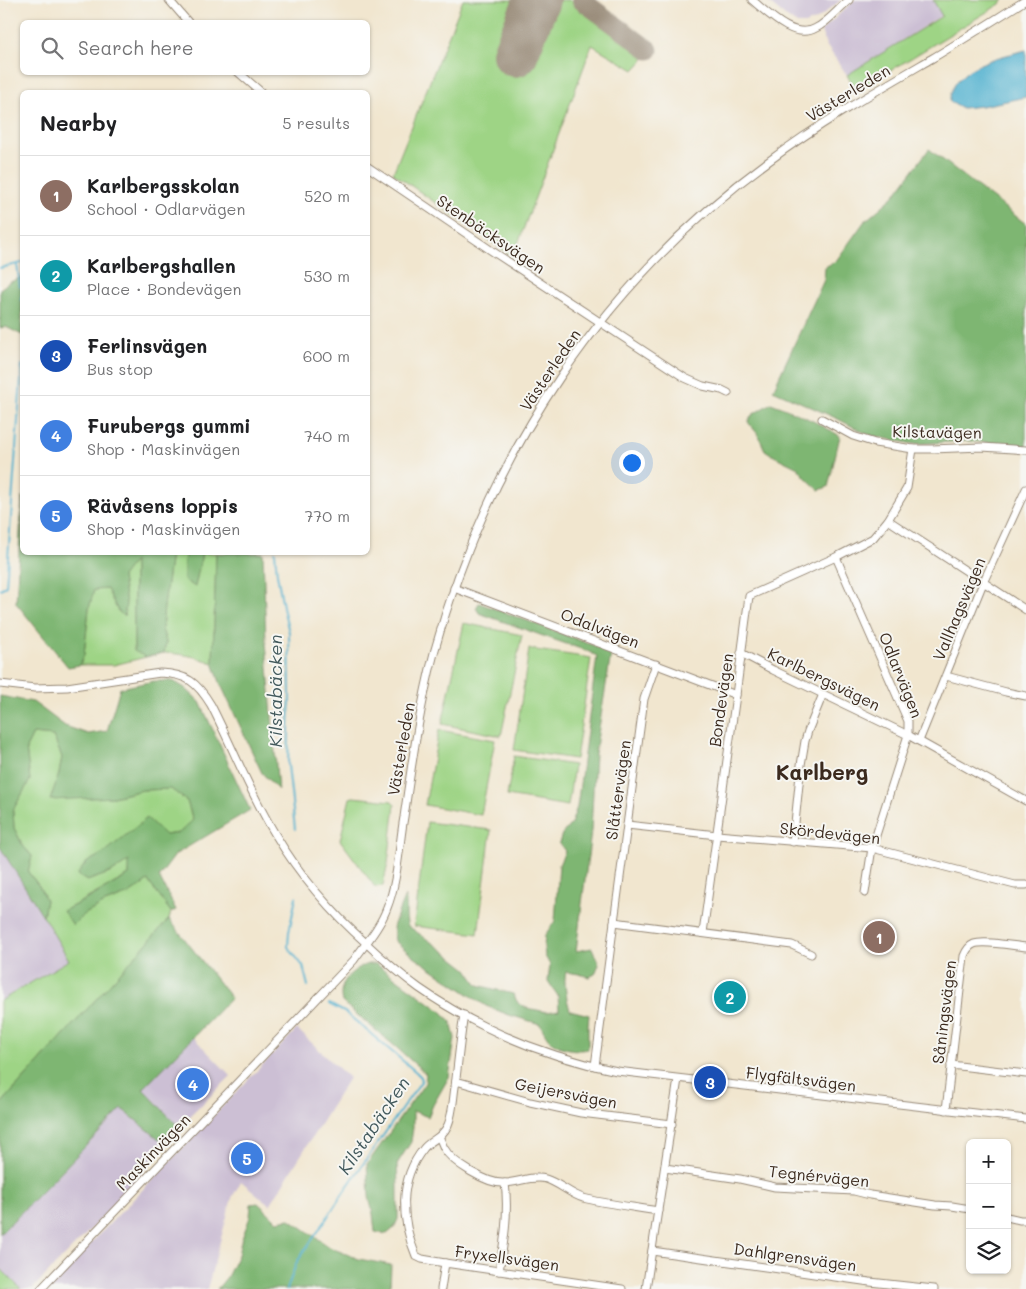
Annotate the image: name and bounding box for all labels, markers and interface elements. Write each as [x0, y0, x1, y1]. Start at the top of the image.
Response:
search box [20, 20, 370, 75]
icon: search [38, 34, 66, 62]
text: Search here [78, 35, 194, 60]
street label: Västerleden [802, 59, 894, 126]
text: Nearby [40, 109, 117, 136]
text: 5 results [282, 112, 350, 133]
text: Karlbergsskolan [87, 173, 239, 198]
text: 1 [52, 185, 60, 206]
text: 520 m [304, 185, 350, 206]
street label: Stenbäcksvägen [433, 190, 550, 278]
text: School · Odlarvägen [87, 198, 245, 219]
text: Karlbergshallen [87, 253, 236, 278]
text: 2 [52, 265, 60, 286]
text: 530 m [304, 265, 350, 286]
text: Place · Bondevägen [87, 278, 241, 299]
street label: Västerleden [514, 325, 585, 415]
text: Ferlinsvägen [87, 333, 207, 358]
text: 3 [51, 345, 61, 366]
text: 600 m [303, 345, 350, 366]
text: Bus stop [87, 358, 153, 379]
text: Furubergs gummi [87, 413, 251, 438]
street label: Kilstavägen [892, 420, 982, 443]
text: 4 [51, 425, 61, 446]
text: 740 m [304, 425, 350, 446]
text: Shop · Maskinvägen [87, 438, 240, 459]
your location [619, 450, 645, 476]
text: Rävåsens loppis [87, 493, 238, 518]
text: 5 [51, 505, 61, 526]
text: 770 m [304, 505, 350, 526]
text: Shop · Maskinvägen [87, 518, 240, 539]
street label: Vallhagsvägen [927, 554, 990, 664]
street label: Odalvägen [558, 603, 643, 652]
street label: Odlarvägen [875, 629, 928, 721]
water label: Kilstabäcken [263, 635, 287, 747]
street label: Karlbergsvägen [764, 642, 884, 715]
street label: Bondevägen [704, 652, 737, 748]
street label: Västerleden [382, 701, 419, 797]
street label: Slåttervägen [600, 739, 635, 841]
district label: Karlberg [776, 758, 868, 785]
street label: Skördevägen [779, 817, 881, 848]
pin: 1 [863, 918, 895, 956]
street label: Såningsvägen [927, 959, 960, 1065]
pin: 2 [714, 978, 746, 1016]
street label: Flygfältsvägen [745, 1061, 857, 1096]
pin: 3 [694, 1063, 726, 1101]
pin: 4 [177, 1065, 209, 1103]
water label: Kilstabäcken [332, 1072, 415, 1179]
street label: Geijersvägen [513, 1072, 619, 1113]
street label: Maskinvägen [111, 1109, 194, 1194]
pin: 5 [231, 1139, 263, 1177]
map controls [966, 1139, 1011, 1274]
button: + [966, 1139, 1011, 1184]
street label: Tegnérvägen [768, 1160, 870, 1191]
button: − [966, 1184, 1011, 1229]
button: layers [966, 1229, 1011, 1274]
street label: Dahlgrensvägen [732, 1237, 858, 1276]
street label: Fryxellsvägen [454, 1240, 561, 1275]

